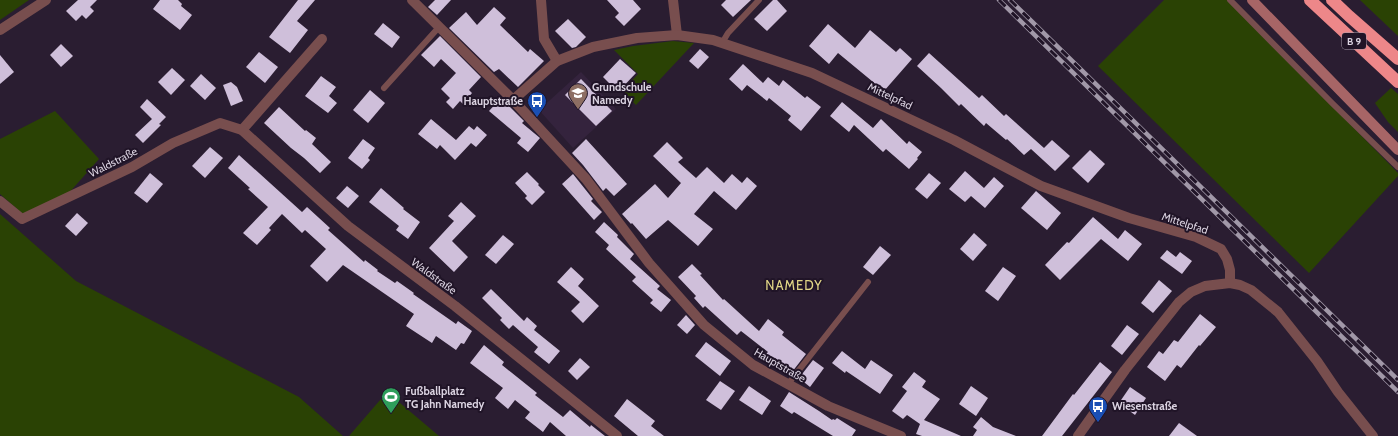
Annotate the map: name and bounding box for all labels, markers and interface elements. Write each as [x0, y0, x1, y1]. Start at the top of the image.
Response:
road number: B 9 [1342, 33, 1366, 49]
place label: Grundschule Namedy [592, 80, 652, 107]
street label: Mittelpfad [865, 80, 915, 112]
school or university icon: Grundschule Namedy [567, 82, 589, 110]
bus stop icon: Hauptstraße [526, 90, 548, 118]
place label: Hauptstraße [464, 94, 523, 108]
street label: Waldstraße [86, 144, 140, 180]
street label: Mittelpfad [1160, 209, 1210, 237]
street label: Waldstraße [409, 255, 460, 297]
district label: NAMEDY [765, 277, 823, 293]
street label: Hauptstraße [752, 345, 809, 386]
place label: Fußballplatz TG Jahn Namedy [405, 384, 484, 411]
sports icon: Fußballplatz TG Jahn Namedy [380, 386, 402, 414]
bus stop icon: Wiesenstraße [1087, 395, 1109, 423]
place label: Wiesenstraße [1112, 399, 1178, 413]

